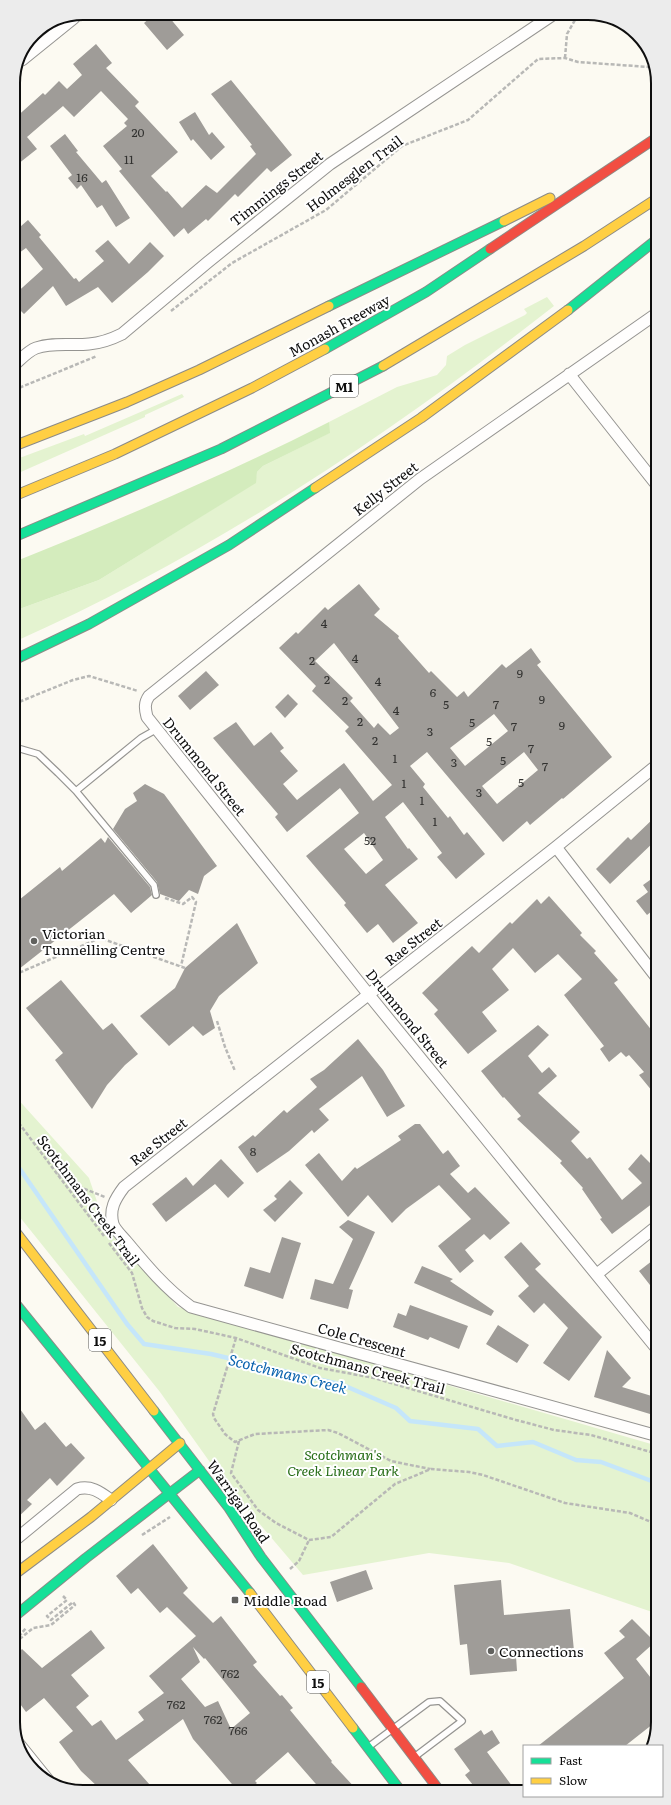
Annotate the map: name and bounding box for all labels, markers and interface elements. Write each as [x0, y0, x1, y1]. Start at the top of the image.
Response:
house number: 20 [131, 123, 145, 141]
street label: Holmesglen Trail [302, 130, 407, 216]
street label: Timmings Street [225, 145, 327, 231]
house number: 11 [124, 150, 134, 168]
house number: 16 [76, 168, 88, 186]
street label: Monash Freeway [285, 288, 394, 361]
road number: M1 [330, 375, 358, 397]
street label: Kelly Street [348, 456, 422, 520]
house number: 4 [321, 614, 328, 632]
house number: 4 [352, 649, 359, 667]
house number: 2 [309, 651, 315, 669]
house number: 9 [517, 664, 523, 682]
house number: 2 [324, 670, 330, 688]
house number: 4 [375, 672, 382, 690]
house number: 6 [430, 683, 437, 701]
house number: 9 [539, 690, 545, 708]
house number: 2 [342, 691, 348, 709]
house number: 5 [443, 695, 449, 713]
house number: 7 [493, 695, 499, 713]
house number: 4 [393, 701, 400, 719]
street label: Drummond Street [159, 712, 251, 820]
house number: 2 [357, 712, 363, 730]
house number: 5 [469, 713, 475, 731]
house number: 9 [559, 716, 565, 734]
house number: 7 [511, 717, 517, 735]
house number: 3 [427, 722, 433, 740]
house number: 2 [372, 731, 378, 749]
house number: 5 [486, 732, 492, 750]
house number: 7 [528, 739, 534, 757]
house number: 1 [393, 749, 398, 767]
house number: 5 [500, 751, 506, 769]
house number: 3 [451, 753, 457, 771]
house number: 7 [542, 757, 548, 775]
house number: 5 [518, 773, 524, 791]
house number: 1 [402, 774, 407, 792]
house number: 3 [476, 783, 482, 801]
house number: 1 [420, 791, 425, 809]
house number: 1 [433, 812, 438, 830]
house number: 52 [364, 831, 376, 849]
street label: Rae Street [380, 912, 446, 970]
place label: Victorian Tunnelling Centre [42, 923, 165, 959]
marker: Victorian Tunnelling Centre [29, 936, 39, 946]
street label: Drummond Street [362, 964, 454, 1072]
street label: Rae Street [125, 1112, 191, 1170]
street label: Scotchmans Creek Trail [33, 1130, 145, 1270]
house number: 8 [250, 1142, 257, 1160]
street label: Cole Crescent [316, 1317, 409, 1361]
road number: 15 [89, 1329, 111, 1351]
street label: Scotchmans Creek Trail [289, 1339, 447, 1397]
water label: Scotchmans Creek [227, 1350, 349, 1396]
park label: Scotchman's Creek Linear Park [287, 1444, 399, 1480]
street label: Warrigal Road [203, 1456, 275, 1547]
place label: Middle Road [243, 1590, 328, 1610]
marker: Middle Road [230, 1595, 240, 1605]
place label: Connections [499, 1641, 583, 1661]
marker: Connections [486, 1646, 496, 1656]
house number: 762 [221, 1664, 239, 1682]
road number: 15 [307, 1671, 329, 1693]
house number: 762 [167, 1695, 185, 1713]
house number: 762 [204, 1710, 222, 1728]
house number: 766 [229, 1721, 248, 1739]
legend [523, 1745, 663, 1797]
text: Fast [559, 1751, 583, 1769]
text: Slow [559, 1771, 588, 1789]

